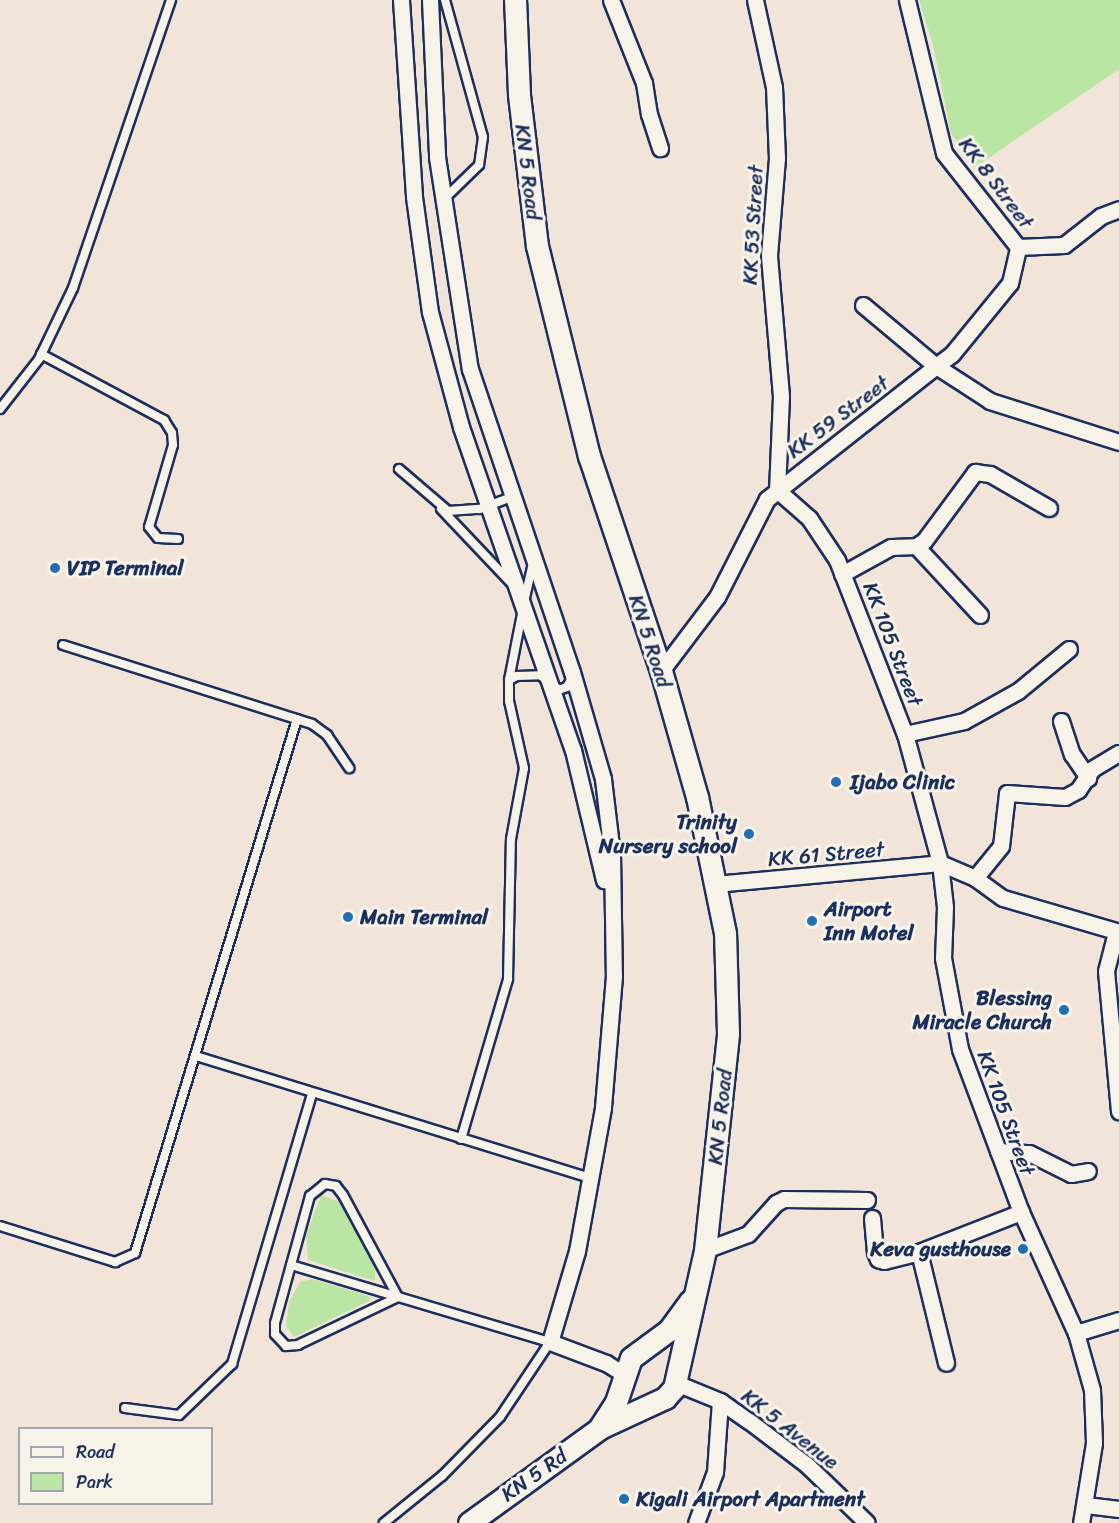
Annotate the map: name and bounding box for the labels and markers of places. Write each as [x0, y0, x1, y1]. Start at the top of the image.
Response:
place label: VIP Terminal [67, 555, 185, 581]
marker: VIP Terminal [48, 561, 62, 575]
place label: Ijabo Clinic [850, 769, 956, 795]
marker: Ijabo Clinic [827, 773, 845, 791]
place label: Trinity Nursery school [599, 809, 737, 859]
marker: Trinity Nursery school [742, 827, 756, 841]
place label: Airport Inn Motel [824, 896, 914, 946]
place label: Main Terminal [360, 904, 489, 930]
marker: Main Terminal [341, 910, 355, 924]
marker: Airport Inn Motel [805, 914, 819, 928]
place label: Blessing Miracle Church [912, 985, 1052, 1035]
marker: Blessing Miracle Church [1057, 1003, 1071, 1017]
place label: Keva gusthouse [868, 1236, 1011, 1262]
marker: Keva gusthouse [1016, 1242, 1030, 1256]
place label: Kigali Airport Apartment [636, 1486, 865, 1512]
marker: Kigali Airport Apartment [617, 1492, 631, 1506]

